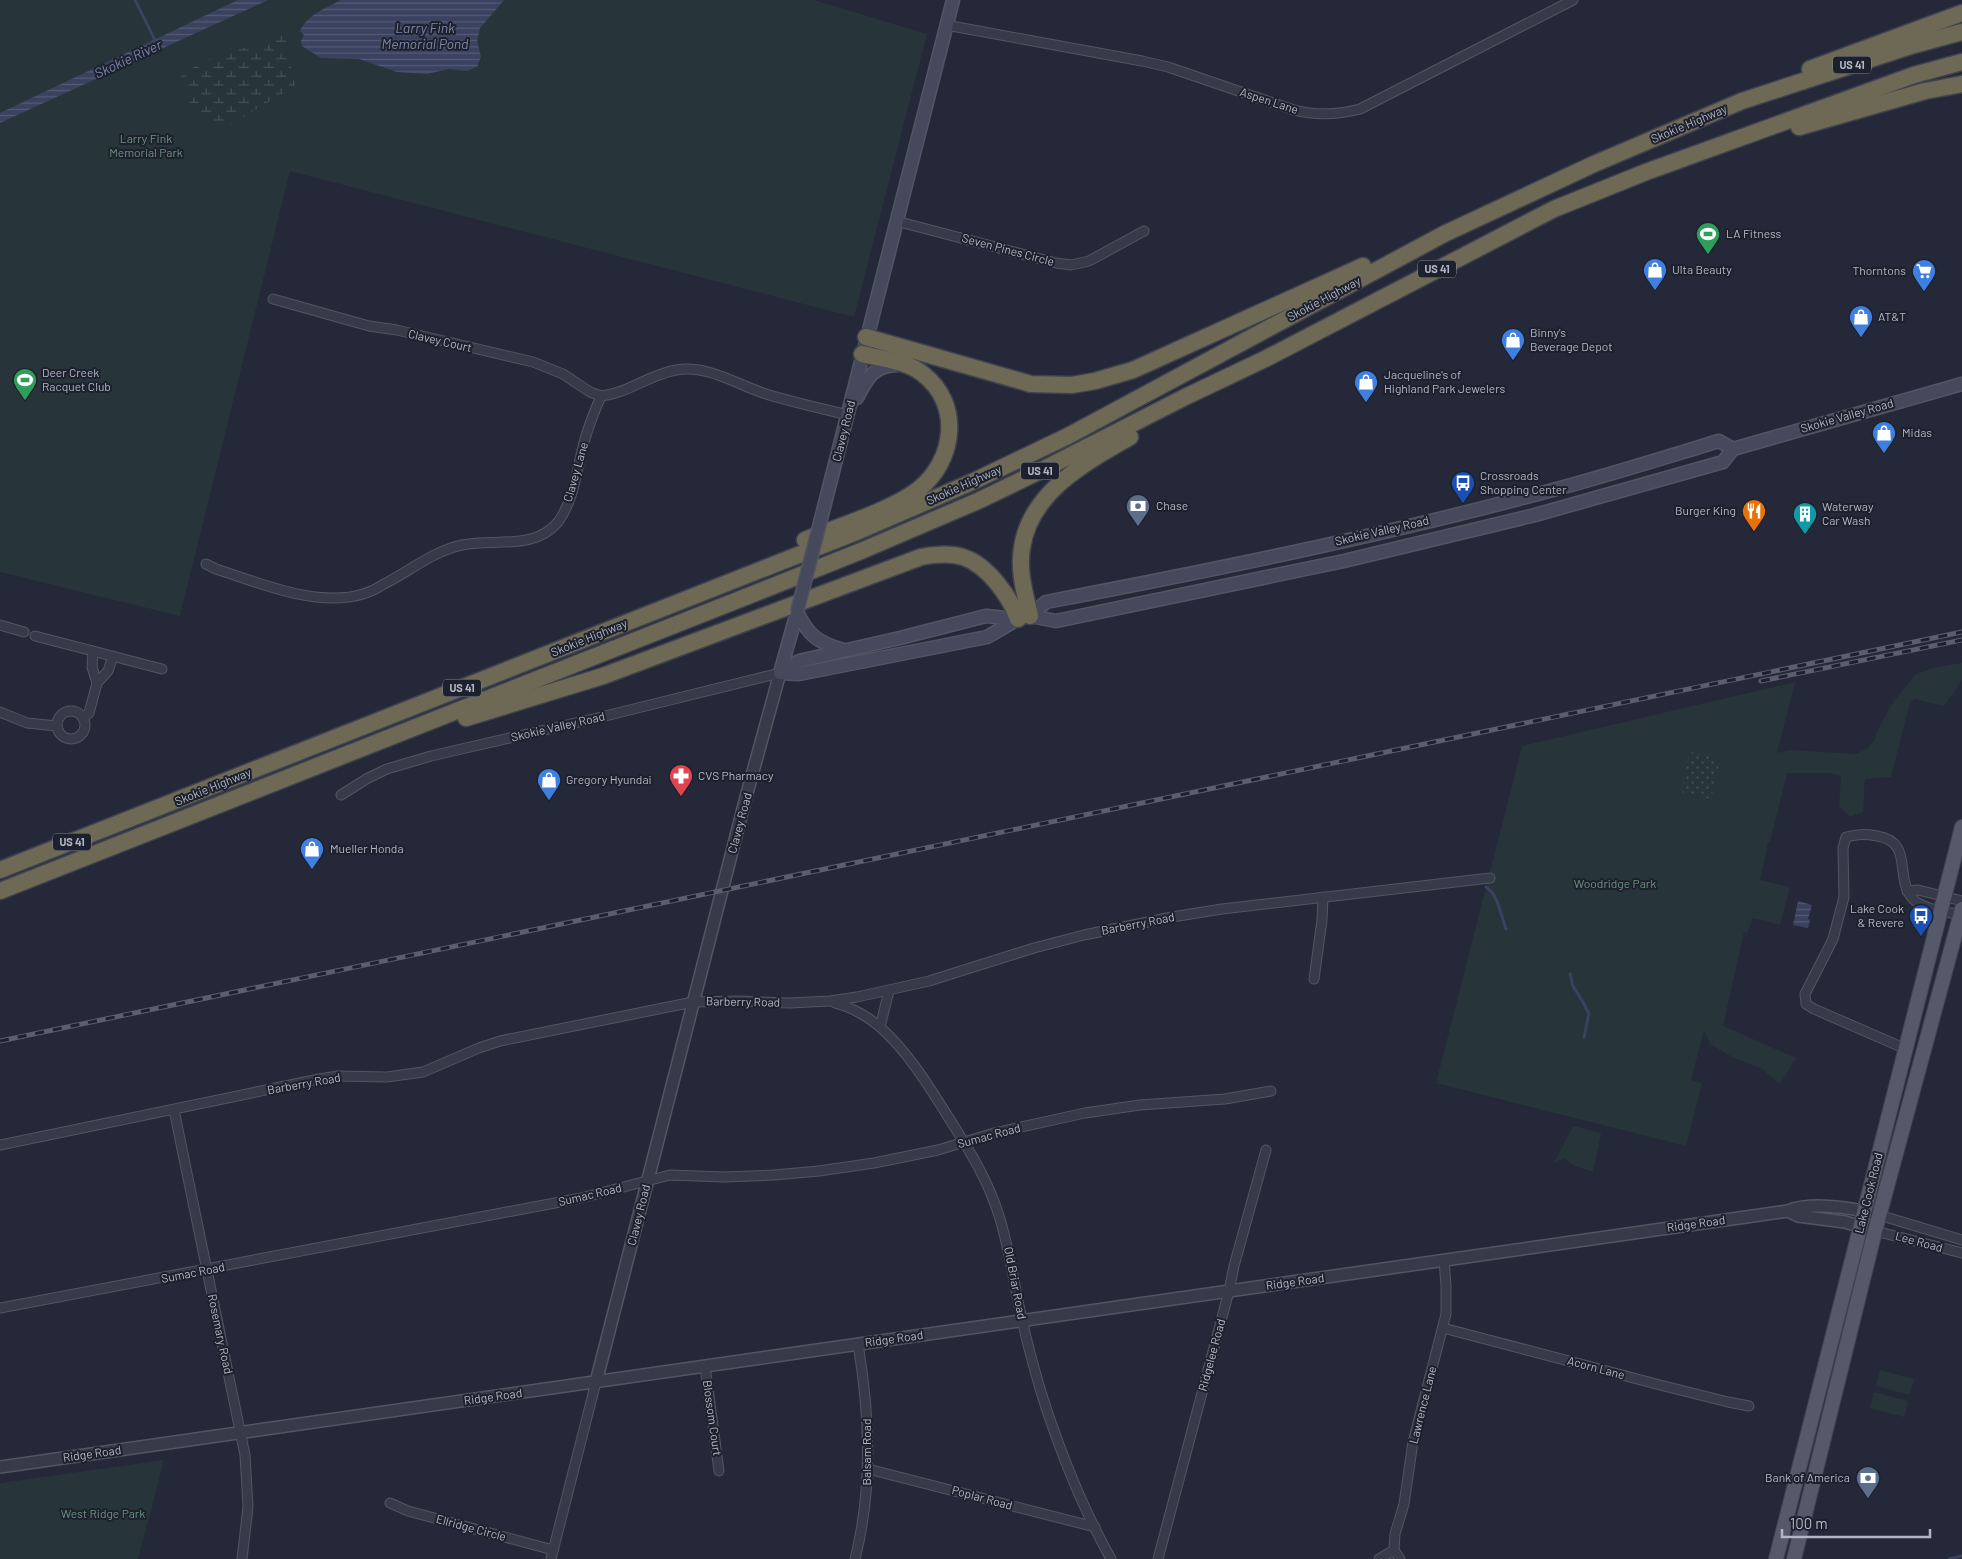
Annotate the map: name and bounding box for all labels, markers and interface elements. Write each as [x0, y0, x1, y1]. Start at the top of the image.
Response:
water label: Larry Fink Memorial Pond [382, 19, 469, 52]
water label: Skokie River [91, 35, 165, 82]
road number: US 41 [1833, 56, 1871, 74]
street label: Aspen Lane [1238, 84, 1300, 116]
street label: Skokie Highway [1649, 101, 1729, 145]
park label: Larry Fink Memorial Park [109, 131, 183, 159]
sports icon: LA Fitness [1695, 221, 1721, 255]
place label: LA Fitness [1726, 226, 1782, 240]
street label: Seven Pines Circle [961, 230, 1056, 268]
shop icon: Ulta Beauty [1642, 257, 1668, 291]
supermarket icon: Thorntons [1911, 258, 1937, 292]
road number: US 41 [1418, 260, 1456, 278]
place label: Ulta Beauty [1672, 262, 1732, 276]
place label: Thorntons [1852, 263, 1906, 277]
street label: Skokie Highway [1284, 273, 1363, 323]
shop icon: AT&T [1848, 304, 1874, 338]
place label: AT&T [1878, 309, 1906, 323]
place label: Binny's Beverage Depot [1530, 325, 1613, 353]
street label: Clavey Court [407, 326, 473, 354]
shop icon: Binny's Beverage Depot [1500, 327, 1526, 361]
place label: Deer Creek Racquet Club [42, 365, 111, 393]
sports icon: Deer Creek Racquet Club [12, 367, 38, 401]
place label: Jacqueline's of Highland Park Jewelers [1384, 367, 1506, 395]
shop icon: Jacqueline's of Highland Park Jewelers [1353, 369, 1379, 403]
street label: Skokie Valley Road [1799, 395, 1895, 435]
street label: Clavey Road [829, 399, 857, 463]
shop icon: Midas [1871, 420, 1897, 454]
place label: Midas [1902, 425, 1932, 439]
street label: Clavey Lane [560, 440, 590, 503]
street label: Skokie Highway [924, 461, 1004, 507]
road number: US 41 [1021, 462, 1059, 480]
place label: Crossroads Shopping Center [1480, 468, 1567, 496]
bus stop icon: Crossroads Shopping Center [1450, 470, 1476, 504]
bank icon: Chase [1125, 493, 1151, 527]
place label: Chase [1156, 498, 1188, 512]
restaurant icon: Burger King [1741, 498, 1767, 532]
place label: Waterway Car Wash [1822, 499, 1874, 527]
building icon: Waterway Car Wash [1792, 501, 1818, 535]
place label: Burger King [1675, 503, 1736, 517]
street label: Skokie Valley Road [1333, 512, 1430, 548]
street label: Skokie Highway [548, 615, 629, 659]
road number: US 41 [443, 680, 481, 696]
street label: Skokie Valley Road [509, 708, 606, 744]
pharmacy icon: CVS Pharmacy [668, 763, 694, 797]
street label: Skokie Highway [172, 764, 253, 808]
shop icon: Gregory Hyundai [536, 767, 562, 801]
place label: CVS Pharmacy [698, 768, 774, 782]
place label: Gregory Hyundai [566, 772, 652, 786]
street label: Clavey Road [724, 791, 754, 855]
road number: US 41 [53, 834, 91, 850]
shop icon: Mueller Honda [299, 836, 325, 870]
place label: Mueller Honda [330, 841, 404, 855]
park label: Woodridge Park [1574, 876, 1656, 890]
place label: Lake Cook & Revere [1850, 901, 1904, 929]
bus stop icon: Lake Cook & Revere [1908, 903, 1934, 937]
street label: Barberry Road [1100, 909, 1176, 937]
street label: Barberry Road [706, 993, 780, 1009]
street label: Barberry Road [266, 1070, 342, 1096]
street label: Sumac Road [956, 1120, 1022, 1150]
street label: Lake Cook Road [1851, 1151, 1885, 1235]
street label: Sumac Road [557, 1180, 623, 1208]
street label: Clavey Road [624, 1183, 652, 1247]
street label: Ridge Road [1666, 1212, 1726, 1234]
street label: Lee Road [1894, 1228, 1945, 1254]
street label: Old Briar Road [1002, 1245, 1030, 1320]
street label: Sumac Road [160, 1259, 226, 1285]
street label: Ridge Road [1265, 1270, 1325, 1292]
street label: Rosemary Road [206, 1293, 236, 1375]
street label: Ridgelee Road [1195, 1317, 1227, 1392]
street label: Ridge Road [864, 1327, 924, 1349]
street label: Acorn Lane [1566, 1353, 1626, 1381]
street label: Lawrence Lane [1406, 1365, 1438, 1445]
street label: Blossom Court [701, 1379, 725, 1457]
street label: Ridge Road [463, 1385, 523, 1407]
street label: Balsam Road [859, 1418, 873, 1486]
street label: Ridge Road [62, 1442, 122, 1464]
bank icon: Bank of America [1855, 1465, 1881, 1499]
place label: Bank of America [1765, 1470, 1850, 1484]
street label: Poplar Road [950, 1482, 1014, 1512]
park label: West Ridge Park [61, 1506, 145, 1520]
scale bar [1782, 1506, 1930, 1538]
street label: Ellridge Circle [435, 1511, 508, 1543]
text: 100 m [1790, 1514, 1828, 1532]

